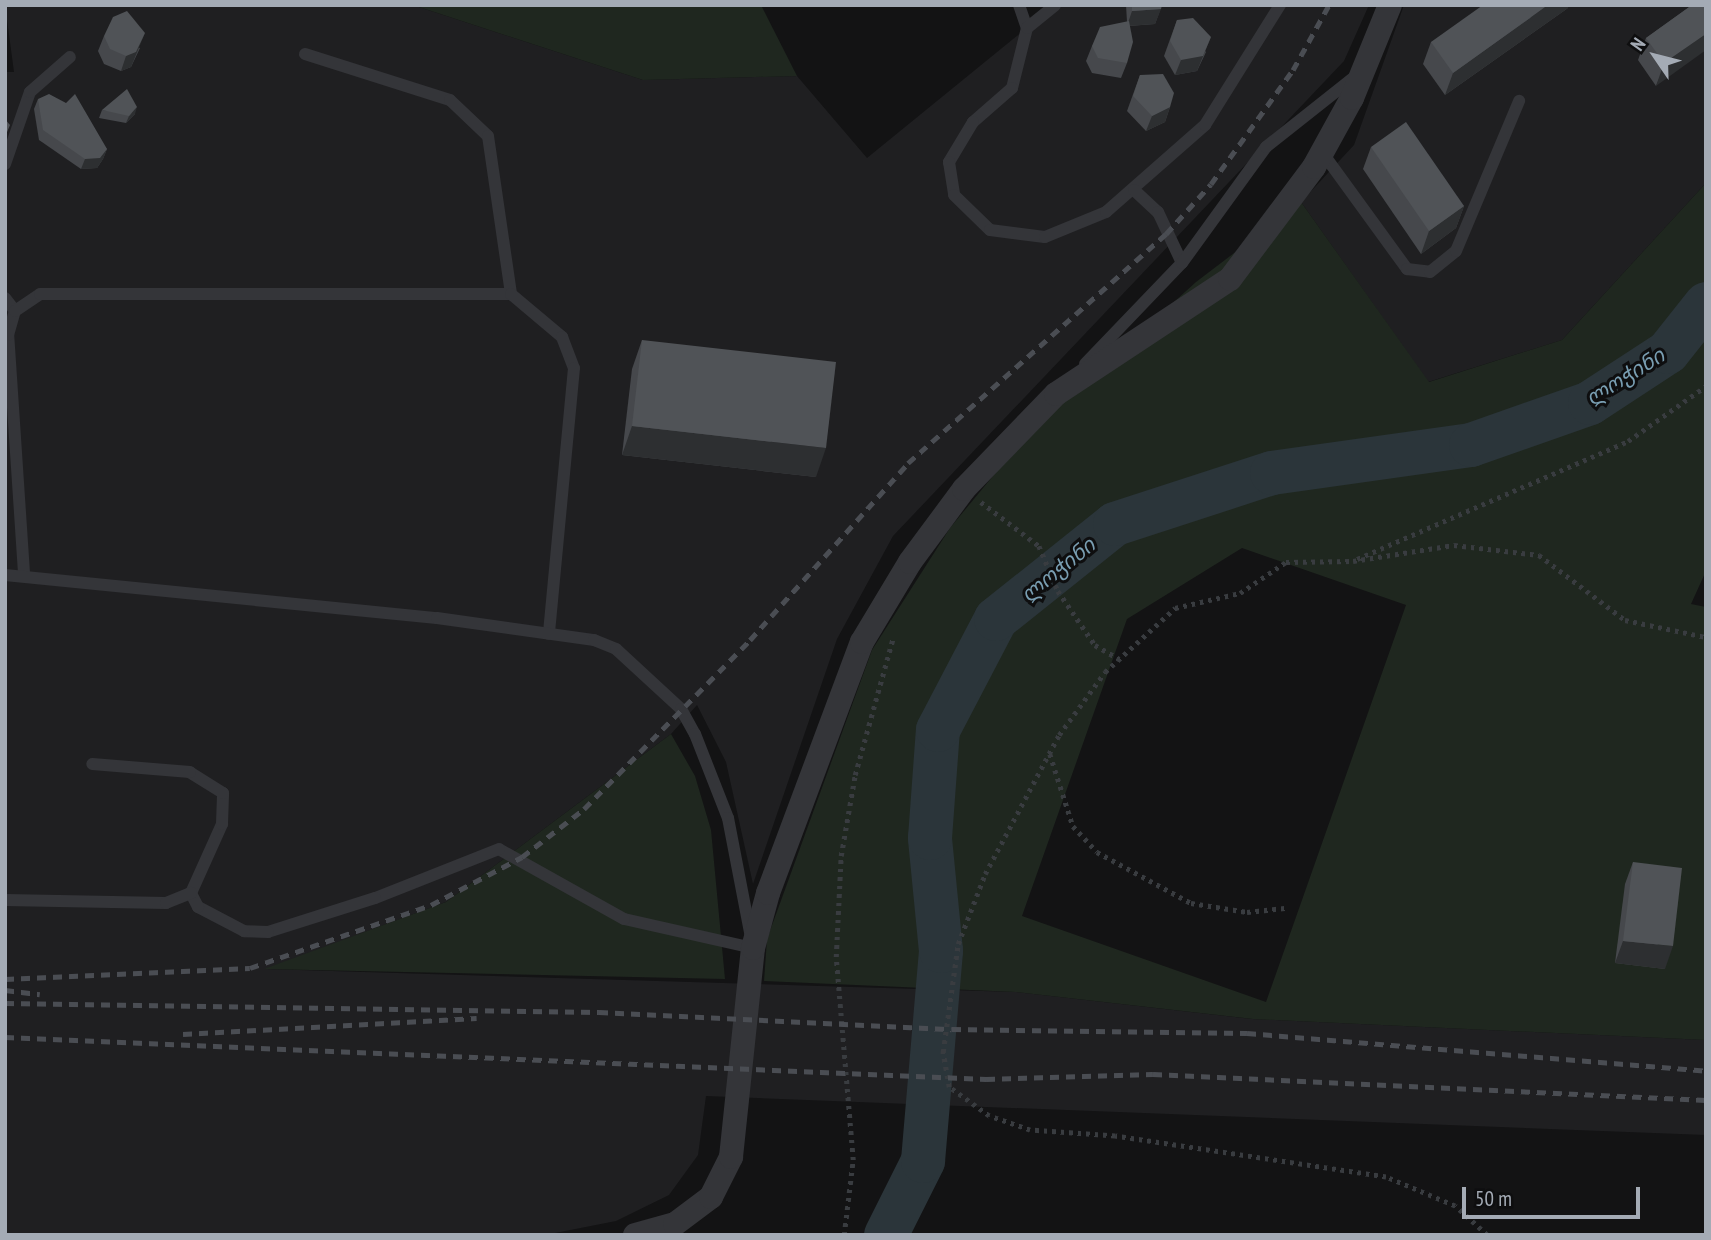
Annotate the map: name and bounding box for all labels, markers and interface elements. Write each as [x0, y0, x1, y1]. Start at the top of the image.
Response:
north arrow [1620, 21, 1690, 91]
text: N [1625, 33, 1651, 55]
water label: ლოჭინი [1581, 343, 1669, 411]
water label: ლოჭინი [1016, 532, 1100, 608]
scale bar [1466, 1174, 1644, 1218]
text: 50 m [1475, 1185, 1512, 1212]

